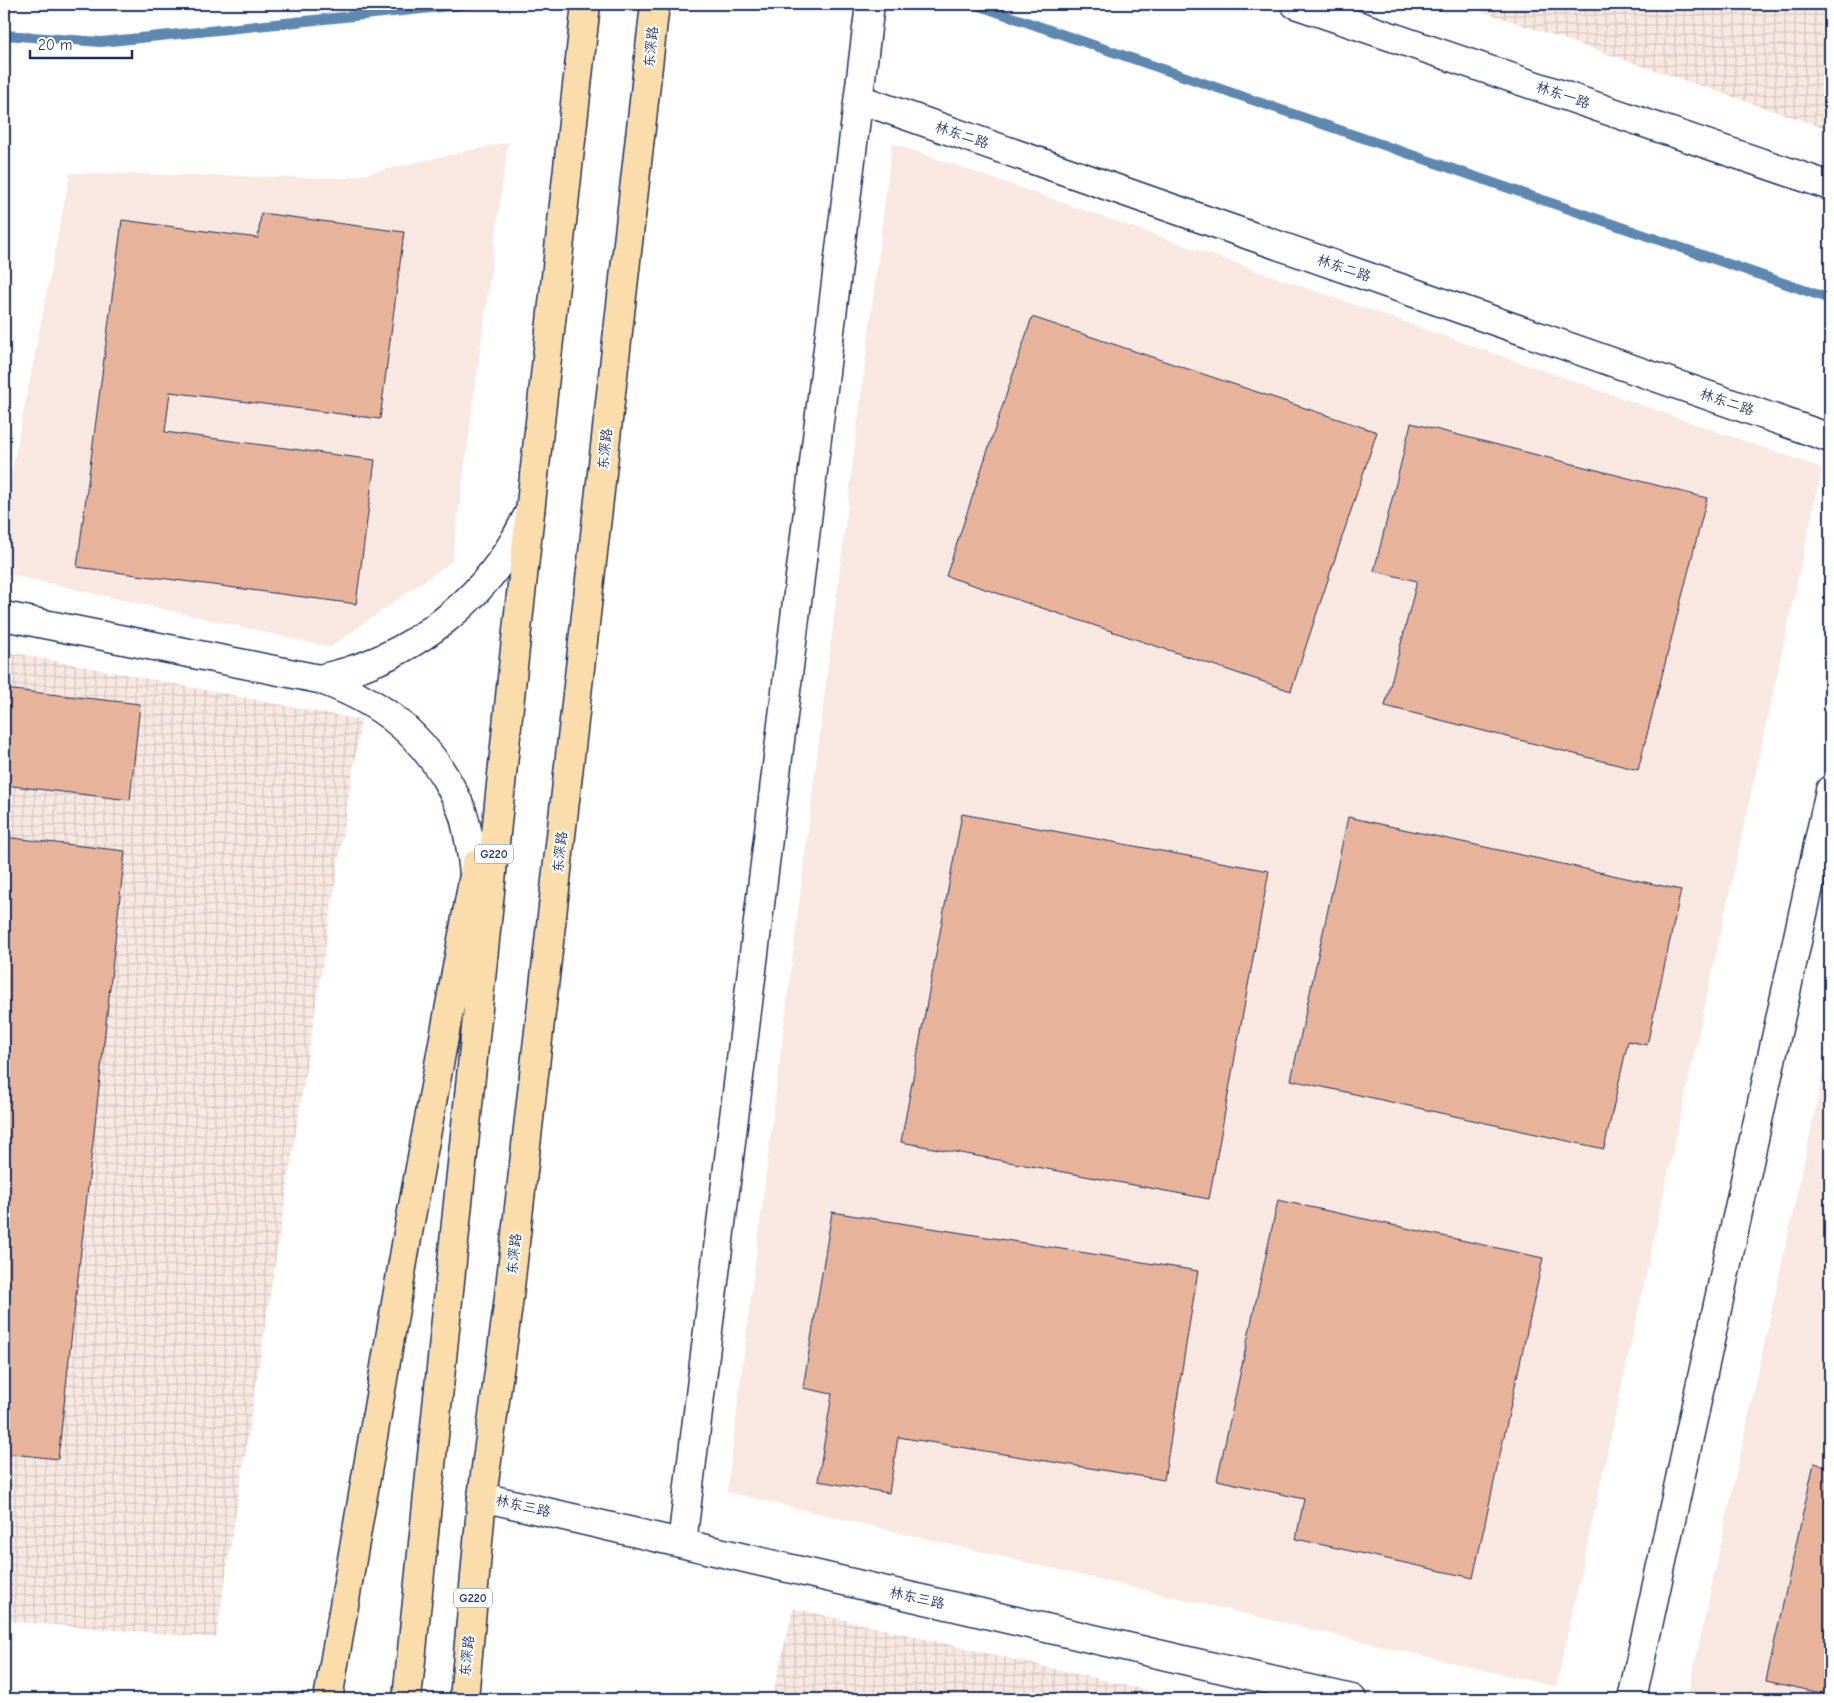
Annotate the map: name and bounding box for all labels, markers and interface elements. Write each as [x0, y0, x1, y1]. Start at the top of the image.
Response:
street label: 东深路 [640, 25, 662, 69]
scale bar [30, 28, 132, 60]
text: 20 m [38, 36, 72, 54]
street label: 林东一路 [1534, 78, 1592, 112]
street label: 林东二路 [933, 118, 991, 152]
street label: 林东二路 [1315, 251, 1373, 285]
street label: 林东二路 [1698, 385, 1756, 419]
street label: 东深路 [594, 427, 616, 471]
street label: 东深路 [549, 830, 571, 874]
road number: G220 [475, 844, 513, 864]
street label: 东深路 [503, 1232, 525, 1276]
street label: 林东三路 [494, 1491, 552, 1521]
street label: 林东三路 [888, 1583, 946, 1613]
road number: G220 [454, 1589, 492, 1608]
street label: 东深路 [456, 1634, 478, 1678]

